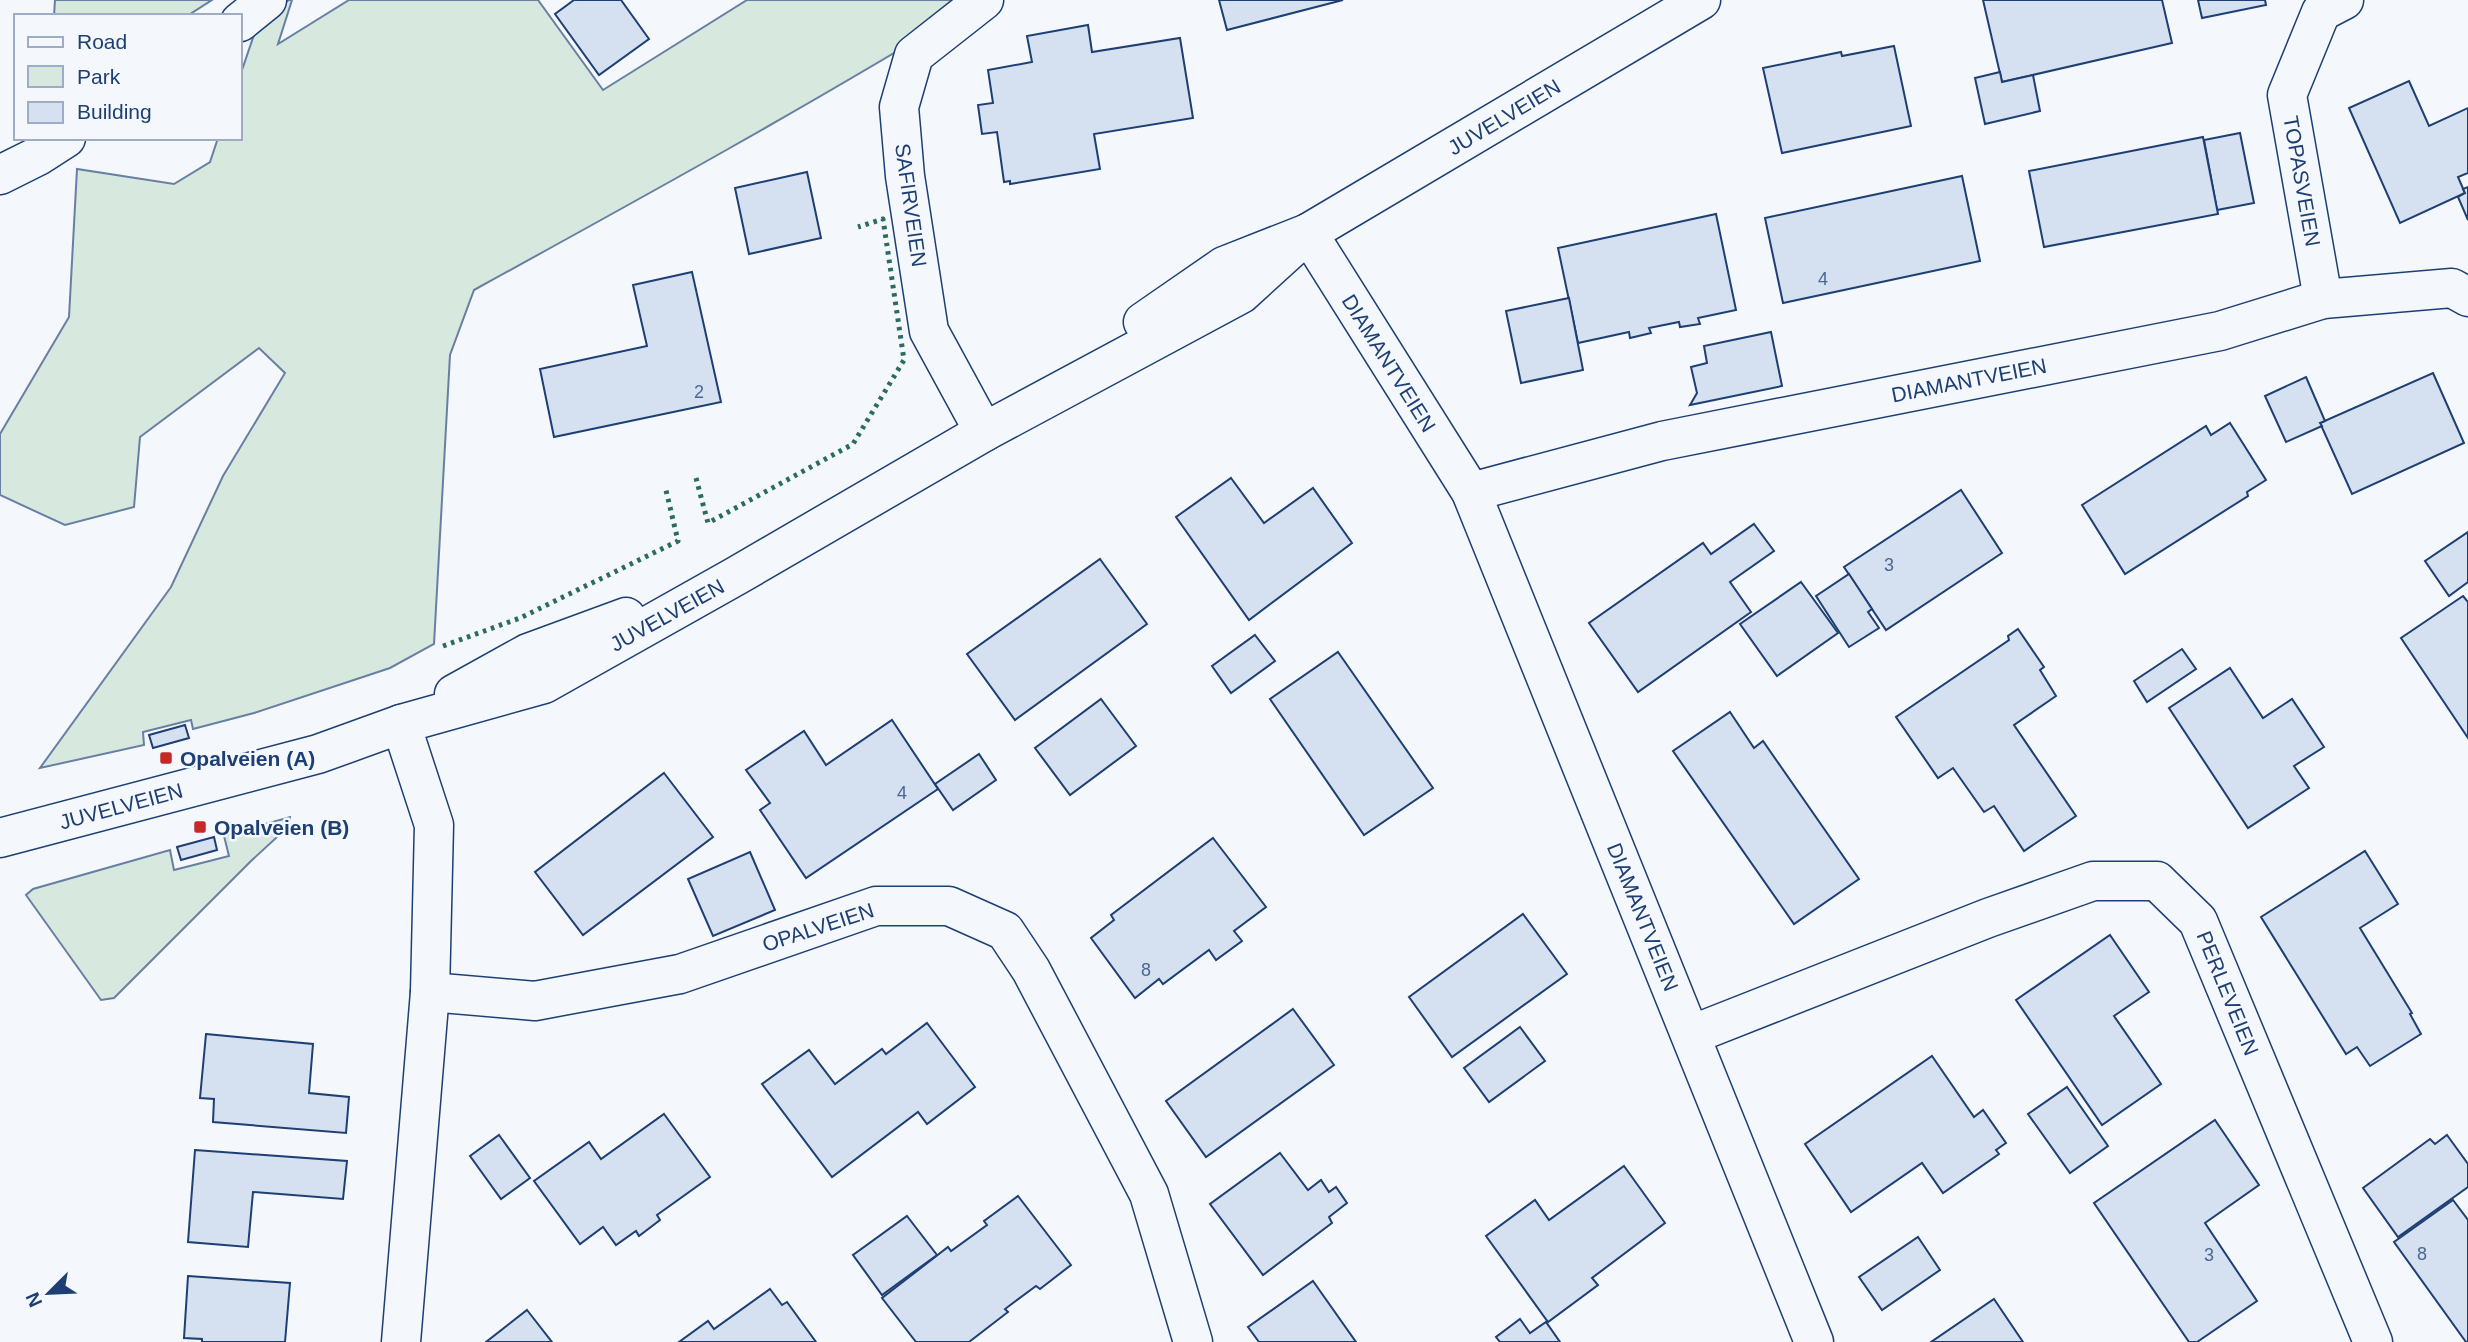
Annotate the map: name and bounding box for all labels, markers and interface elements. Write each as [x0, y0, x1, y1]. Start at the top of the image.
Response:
legend [14, 14, 242, 140]
text: Road [77, 30, 127, 53]
text: Park [77, 65, 121, 88]
street label: JUVELVEIEN [1444, 74, 1564, 160]
text: Building [77, 100, 152, 123]
street label: TOPASVEIEN [2279, 114, 2325, 248]
street label: SAFIRVEIEN [891, 142, 931, 268]
house number: 4 [1818, 269, 1828, 289]
street label: DIAMANTVEIEN [1338, 290, 1440, 436]
street label: DIAMANTVEIEN [1889, 354, 2049, 406]
house number: 2 [694, 382, 704, 402]
house number: 3 [1884, 555, 1894, 575]
street label: JUVELVEIEN [606, 574, 728, 656]
place label: Opalveien (A) [180, 747, 315, 770]
marker: Opalveien (A) [158, 750, 174, 766]
street label: JUVELVEIEN [57, 778, 185, 834]
house number: 4 [897, 783, 907, 803]
place label: Opalveien (B) [214, 816, 349, 839]
marker: Opalveien (B) [192, 819, 208, 835]
street label: DIAMANTVEIEN [1603, 840, 1683, 994]
street label: OPALVEIEN [759, 898, 877, 956]
street label: PERLEVEIEN [2193, 928, 2263, 1058]
house number: 8 [1141, 960, 1151, 980]
house number: 8 [2417, 1244, 2427, 1264]
house number: 3 [2204, 1245, 2214, 1265]
north arrow [14, 1258, 84, 1328]
text: N [22, 1289, 46, 1310]

